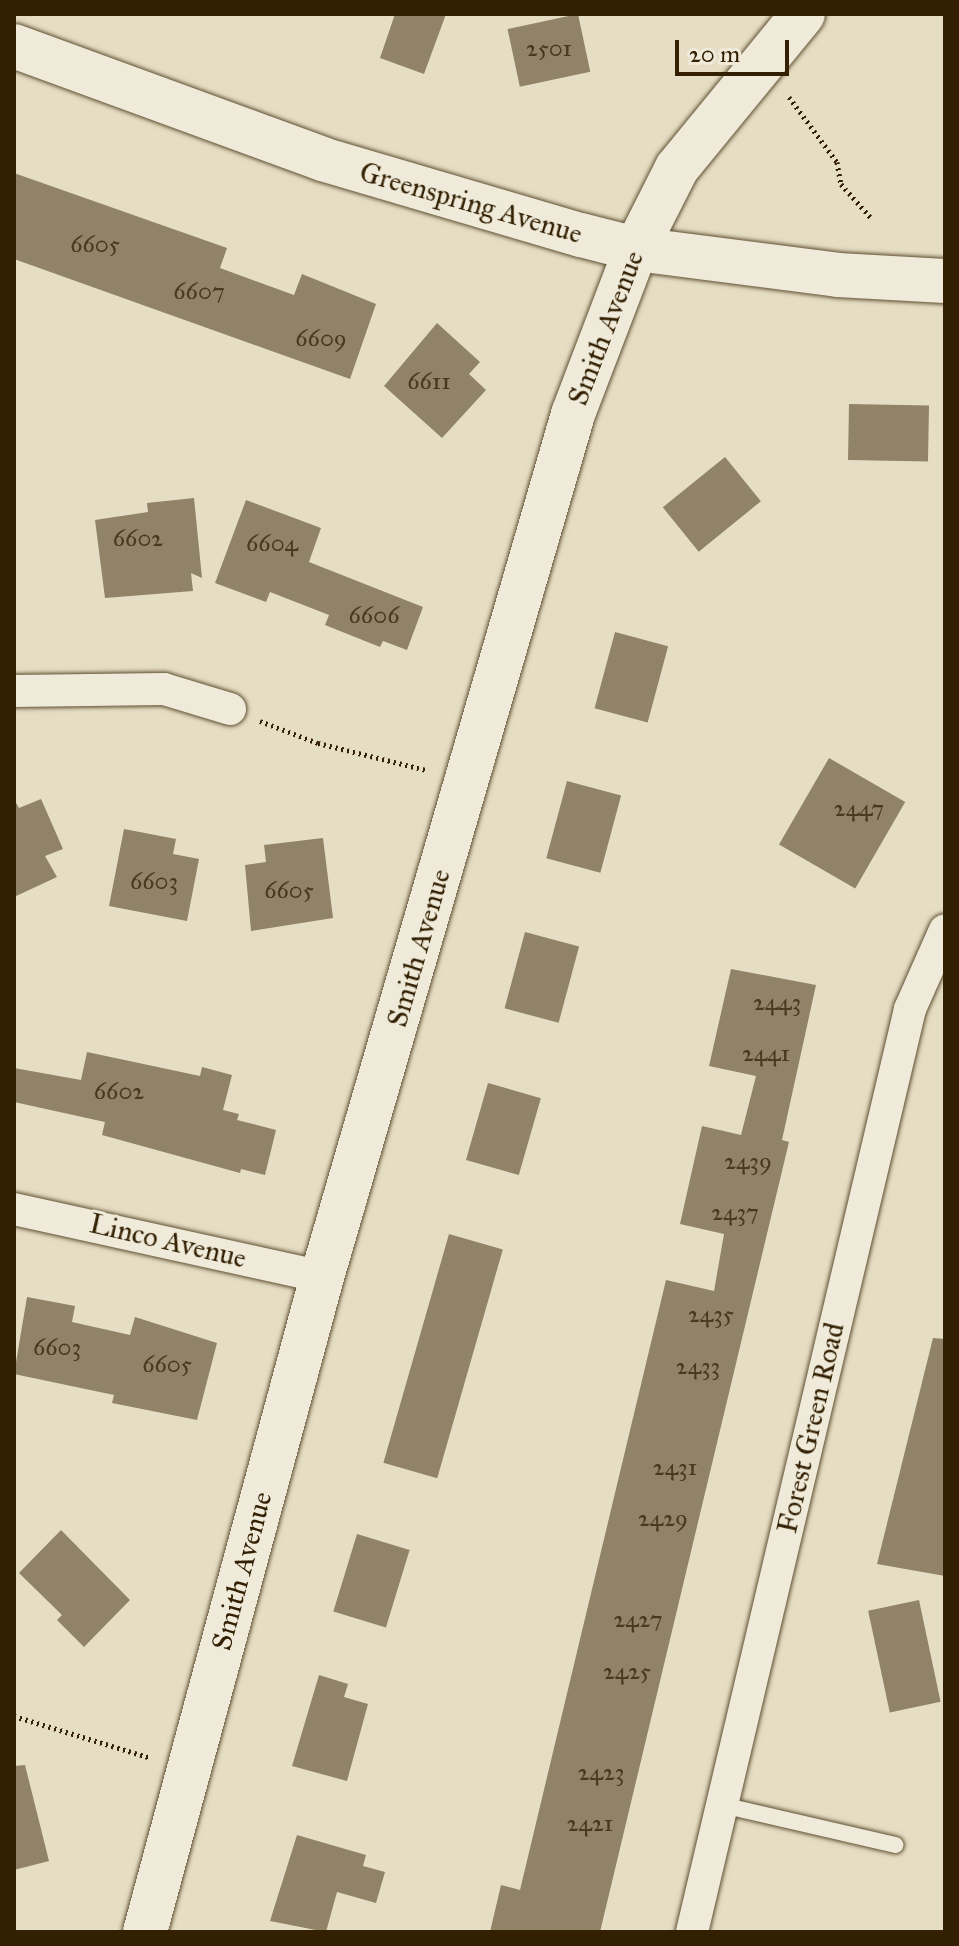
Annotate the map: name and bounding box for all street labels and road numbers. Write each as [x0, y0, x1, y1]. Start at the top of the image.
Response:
street label: Greenspring Avenue [356, 155, 586, 251]
street label: Smith Avenue [561, 246, 651, 410]
street label: Smith Avenue [380, 865, 458, 1031]
street label: Linco Avenue [86, 1207, 250, 1275]
street label: Forest Green Road [770, 1319, 852, 1537]
street label: Smith Avenue [205, 1488, 279, 1654]

